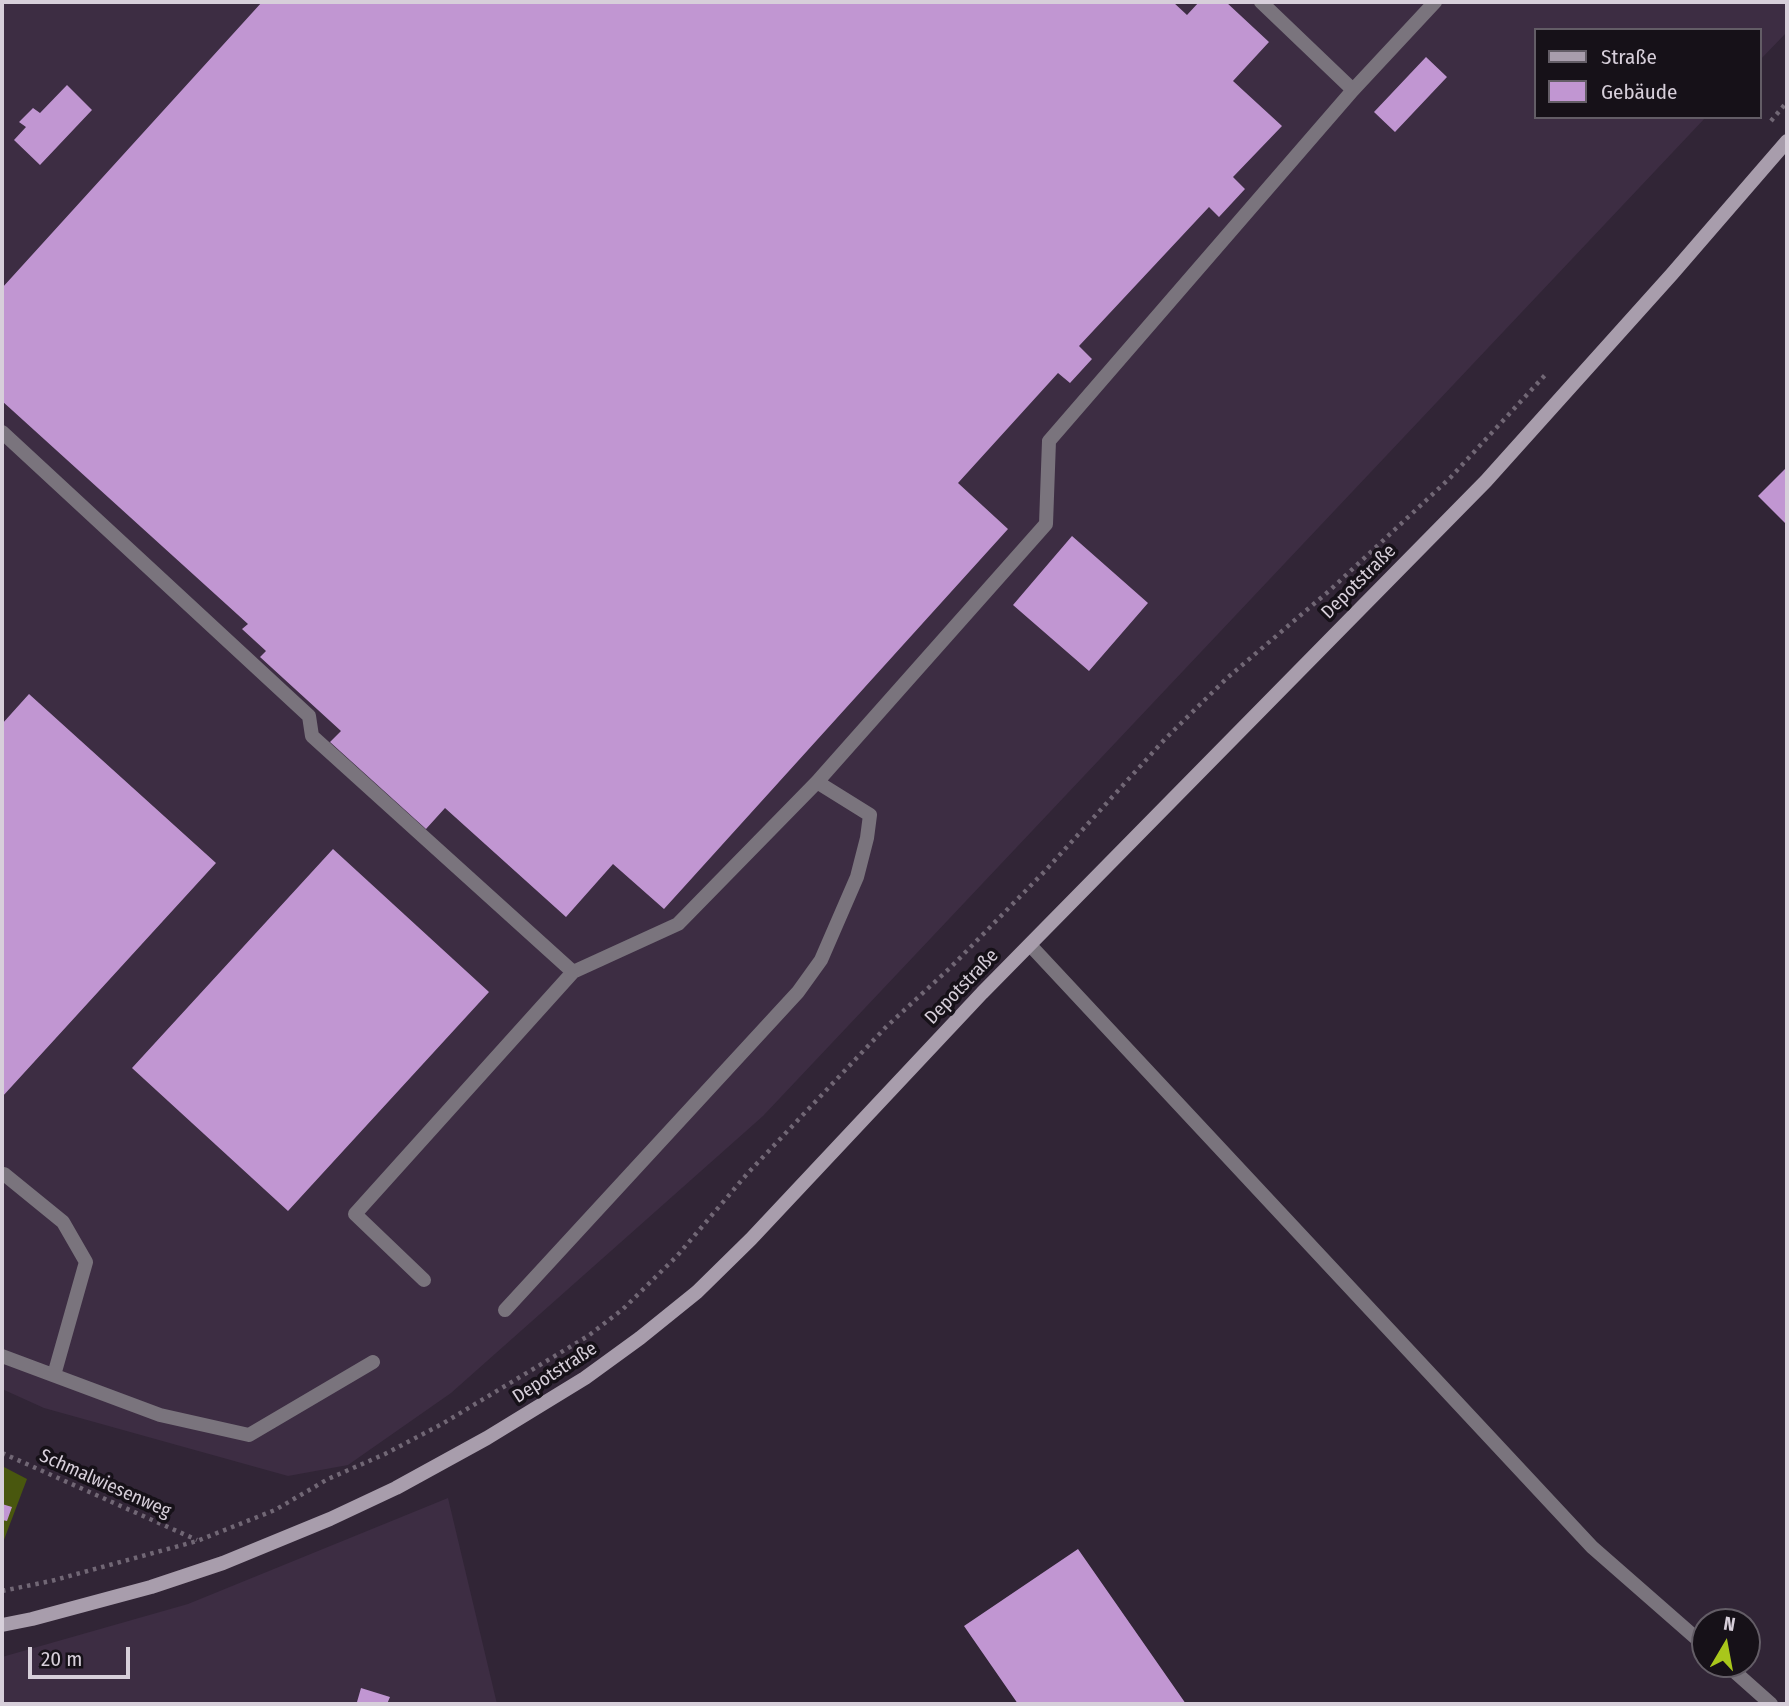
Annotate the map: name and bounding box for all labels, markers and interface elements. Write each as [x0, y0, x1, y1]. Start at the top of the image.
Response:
legend [1534, 28, 1761, 119]
text: Straße [1601, 44, 1657, 70]
text: Gebäude [1601, 79, 1677, 105]
street label: Depotstraße [1317, 540, 1401, 624]
street label: Depotstraße [920, 945, 1004, 1029]
street label: Depotstraße [509, 1337, 601, 1409]
street label: Schmalwiesenweg [36, 1445, 174, 1523]
north arrow [1691, 1608, 1761, 1678]
text: N [1722, 1611, 1737, 1636]
scale bar [32, 1632, 133, 1676]
text: 20 m [41, 1646, 82, 1672]

